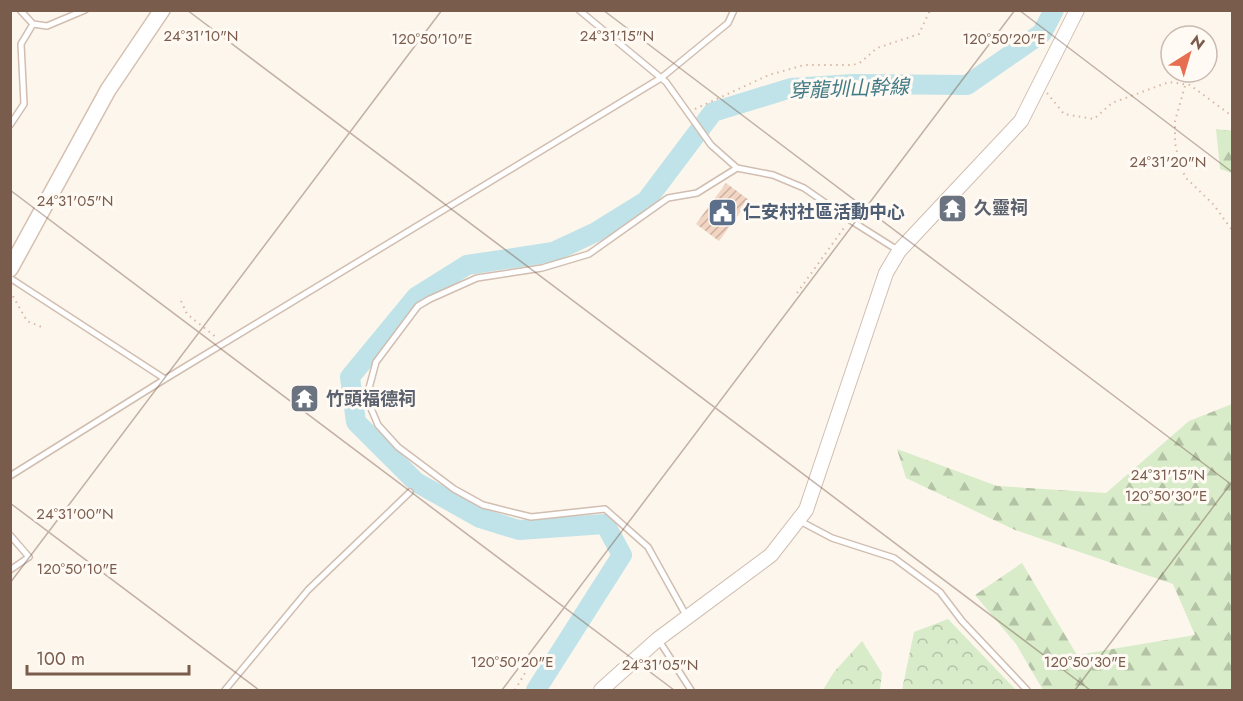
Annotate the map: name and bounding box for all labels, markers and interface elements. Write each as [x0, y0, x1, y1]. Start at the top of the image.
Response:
north arrow [1159, 24, 1219, 84]
text: 24°31'10"N [163, 25, 239, 47]
text: 24°31'15"N [580, 25, 654, 47]
text: 120°50'10"E [391, 28, 473, 50]
text: 120°50'20"E [963, 28, 1045, 50]
text: N [1186, 29, 1210, 55]
water label: 穿龍圳山幹線 [789, 72, 911, 106]
text: 24°31'20"N [1130, 151, 1206, 173]
text: 24°31'05"N [37, 190, 113, 212]
temple icon: 久靈祠 [937, 192, 969, 224]
place label: 久靈祠 [974, 195, 1028, 221]
public building icon: 仁安村社區活動中心 [706, 196, 738, 228]
place label: 仁安村社區活動中心 [743, 199, 905, 225]
temple icon: 竹頭福德祠 [289, 383, 321, 415]
place label: 竹頭福德祠 [326, 386, 416, 412]
text: 24°31'15"N [1131, 464, 1205, 486]
text: 120°50'30"E [1125, 485, 1207, 507]
text: 24°31'00"N [36, 503, 114, 525]
text: 120°50'10"E [36, 558, 118, 580]
scale bar [27, 638, 189, 676]
text: 100 m [36, 646, 85, 672]
text: 120°50'20"E [471, 651, 553, 673]
text: 120°50'30"E [1044, 651, 1126, 673]
text: 24°31'05"N [622, 654, 698, 676]

